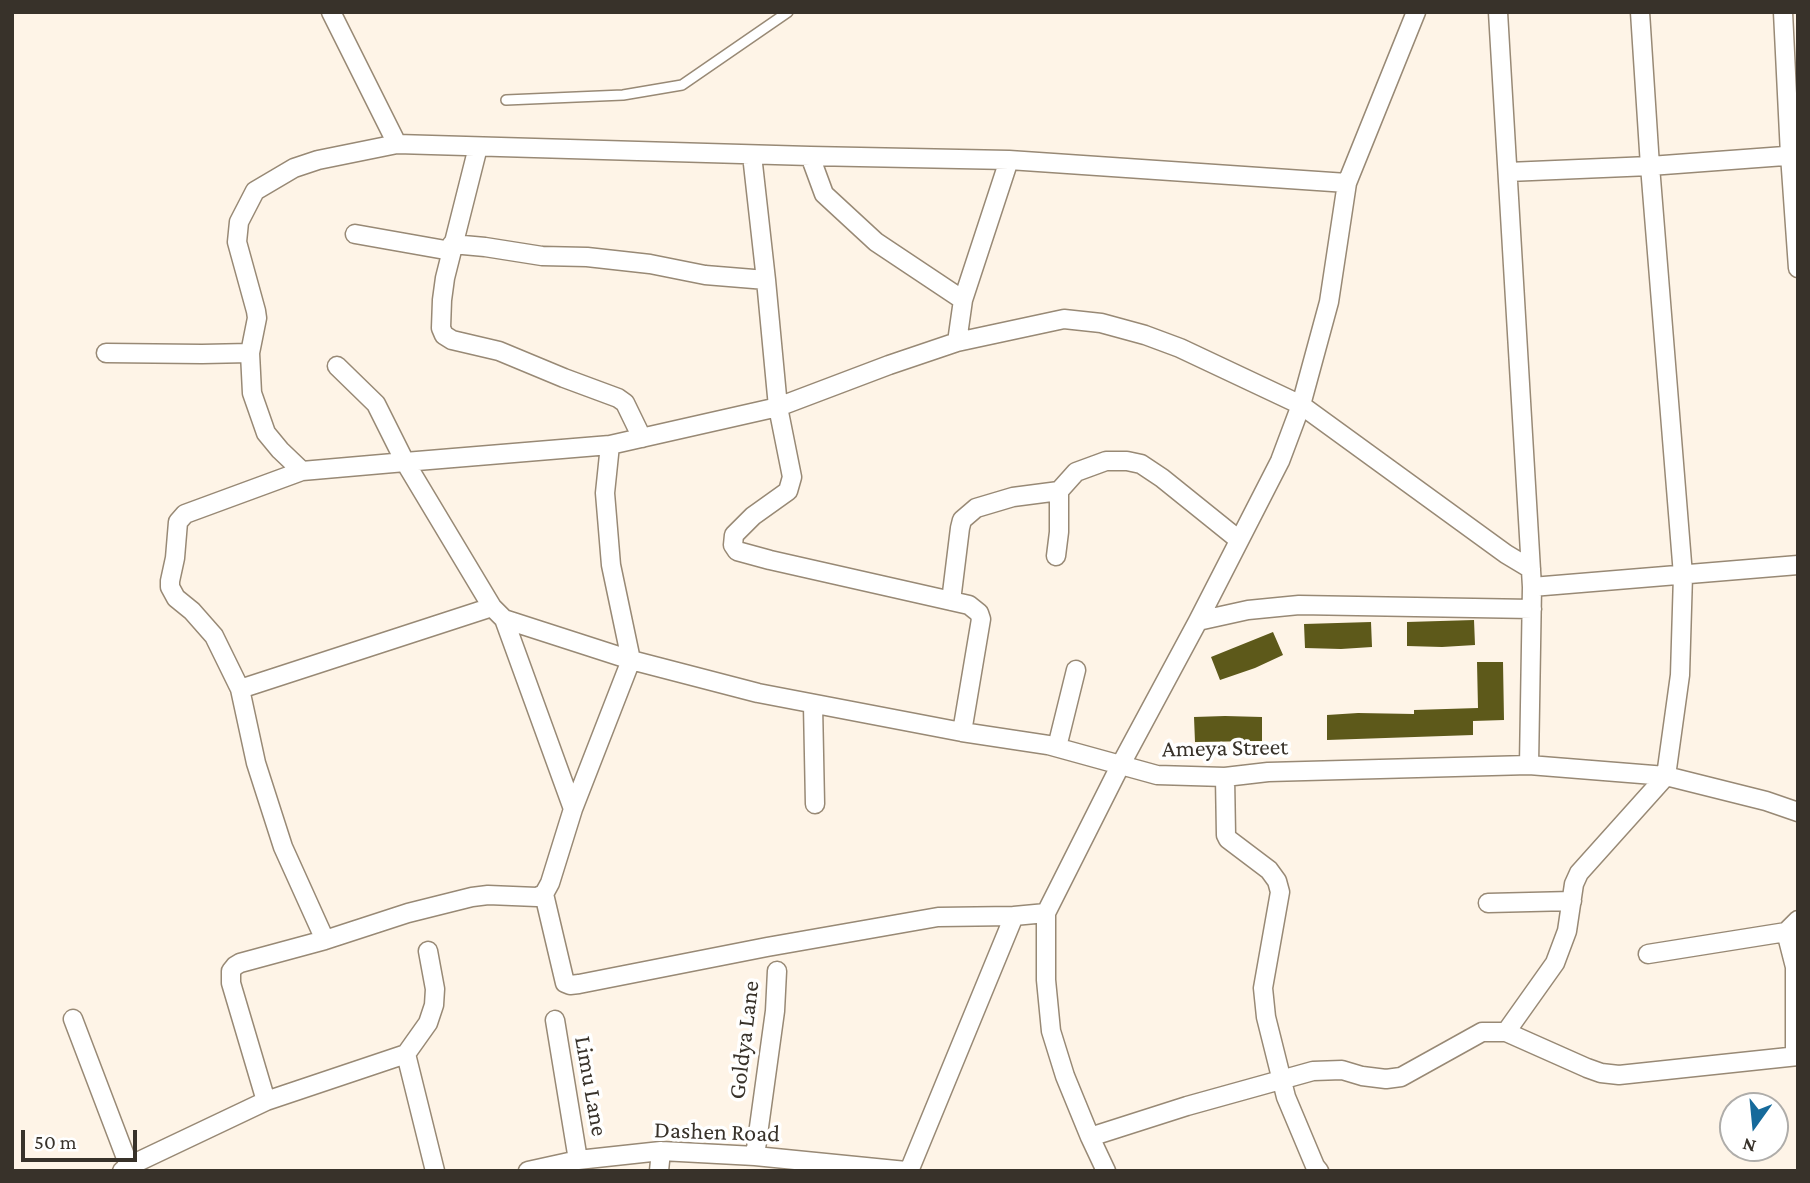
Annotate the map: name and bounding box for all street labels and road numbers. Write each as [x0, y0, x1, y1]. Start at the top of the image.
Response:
street label: Ameya Street [1162, 733, 1288, 763]
street label: Goldya Lane [722, 979, 766, 1101]
street label: Limu Lane [568, 1034, 614, 1138]
street label: Dashen Road [654, 1115, 780, 1149]

